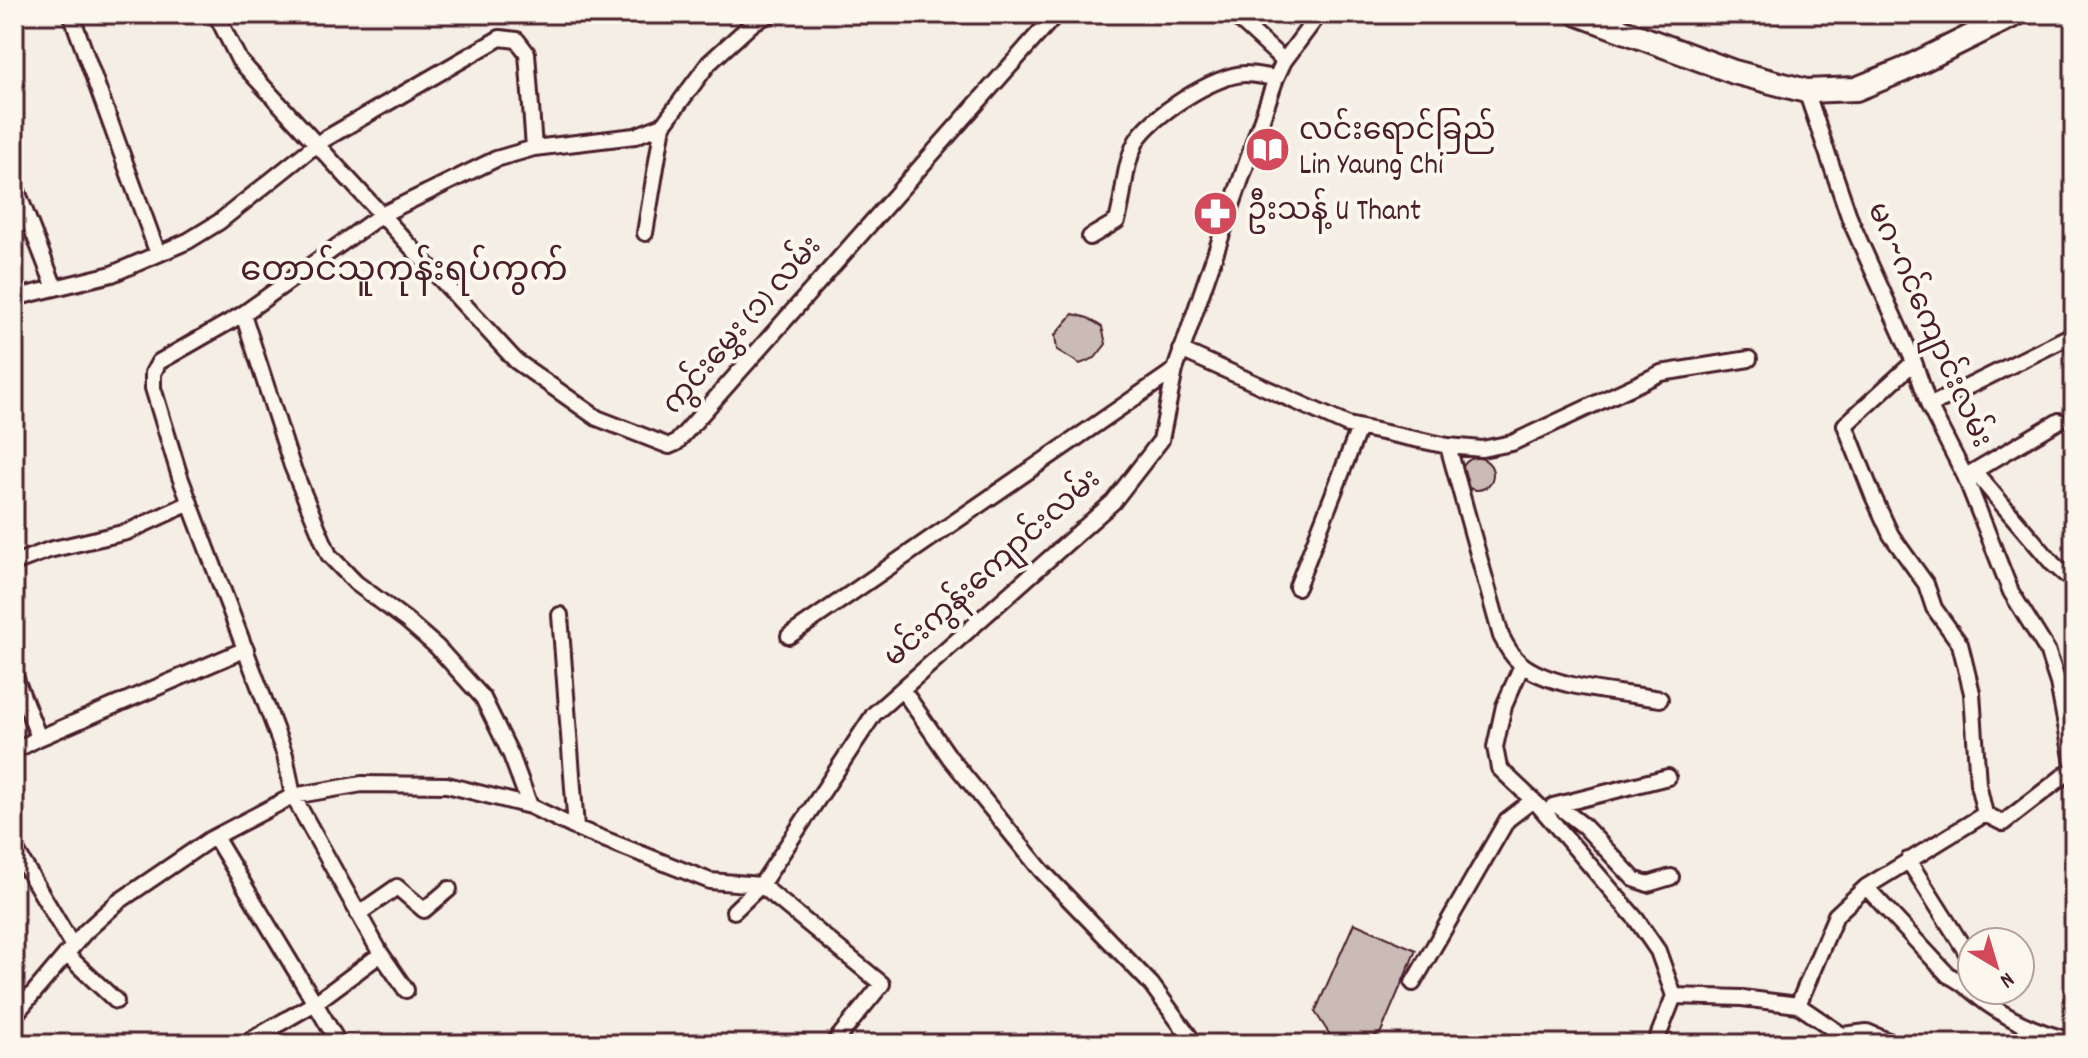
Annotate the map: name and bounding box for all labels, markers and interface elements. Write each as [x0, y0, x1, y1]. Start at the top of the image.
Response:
place label: လင်းရောင်ခြည် Lin Yaung Chi [1299, 107, 1495, 189]
library icon: လင်းရောင်ခြည် Lin Yaung Chi [1244, 126, 1292, 174]
place label: ဦးသန့် U Thant [1247, 187, 1421, 235]
pharmacy icon: ဦးသန့် U Thant [1192, 189, 1240, 237]
street label: မဂ~ဂင်ကျောင်းလမ်း [1853, 194, 2005, 456]
street label: ကွင်းမွှေး (၁) လမ်း [650, 225, 834, 426]
district label: တောင်သူကုန်းရပ်ကွက် [240, 244, 568, 298]
street label: မင်းကွန်းကျောင်းလမ်း [872, 457, 1112, 679]
north arrow [1956, 926, 2036, 1006]
text: N [1992, 963, 2020, 995]

